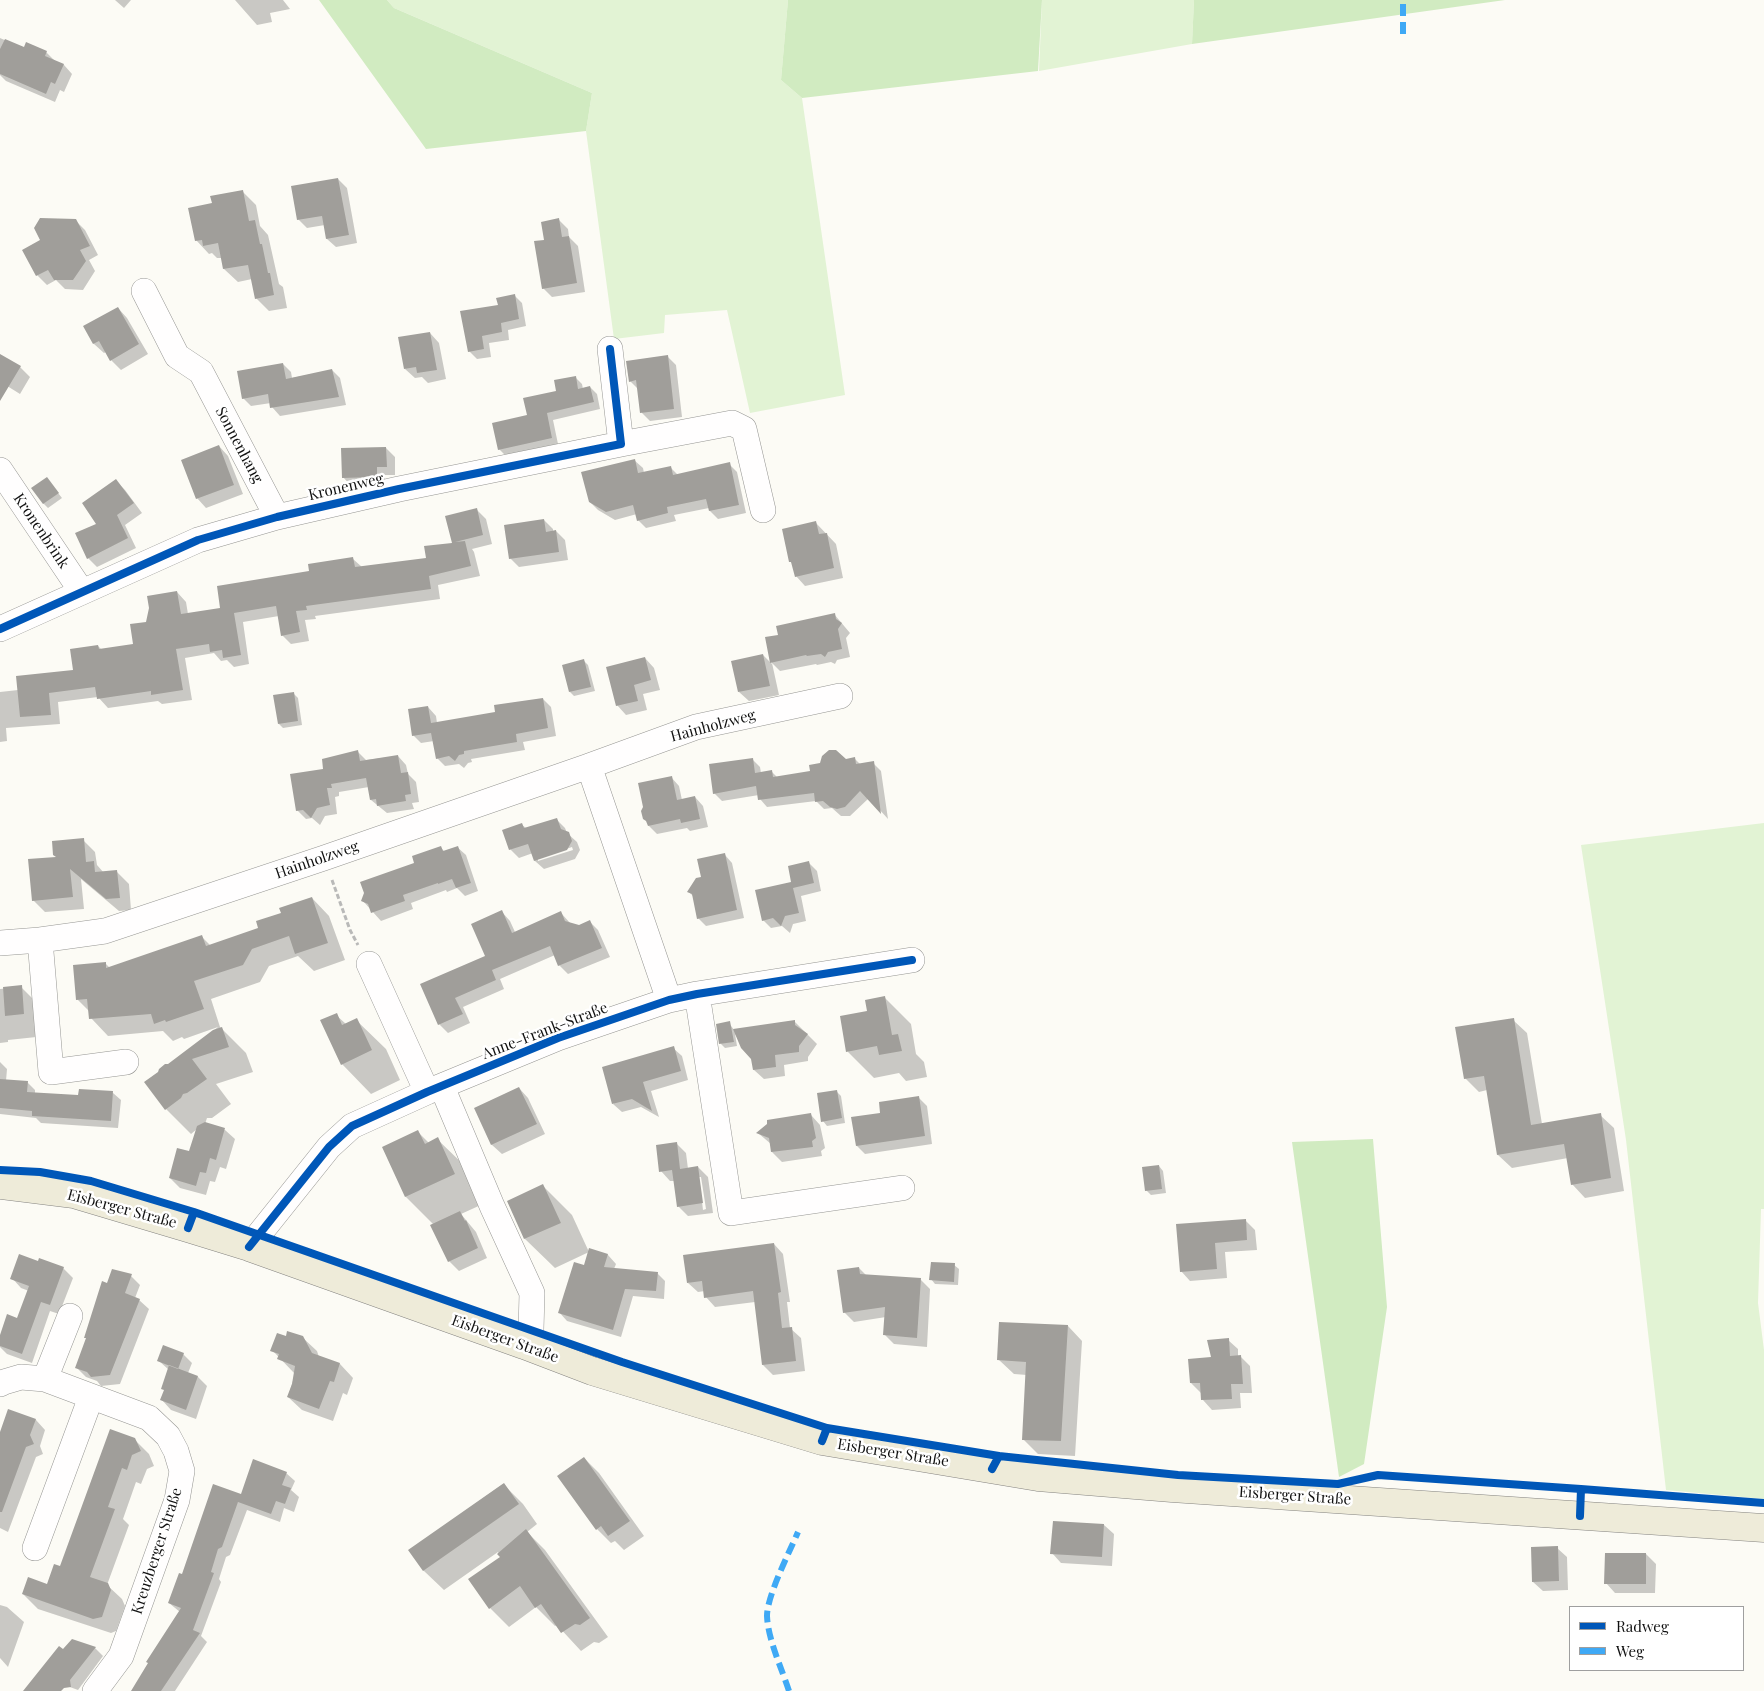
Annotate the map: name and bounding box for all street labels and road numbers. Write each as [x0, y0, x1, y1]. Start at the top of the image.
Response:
street label: Sonnenhang [211, 404, 267, 486]
street label: Kronenweg [307, 470, 385, 504]
street label: Kronenbrink [9, 490, 73, 572]
street label: Hainholzweg [668, 706, 758, 746]
street label: Hainholzweg [273, 837, 361, 883]
street label: Anne-Frank-Straße [480, 999, 610, 1063]
street label: Eisberger Straße [65, 1186, 179, 1232]
street label: Eisberger Straße [449, 1311, 561, 1367]
street label: Eisberger Straße [836, 1435, 950, 1471]
street label: Eisberger Straße [1238, 1483, 1352, 1509]
street label: Kreuzberger Straße [128, 1485, 186, 1617]

